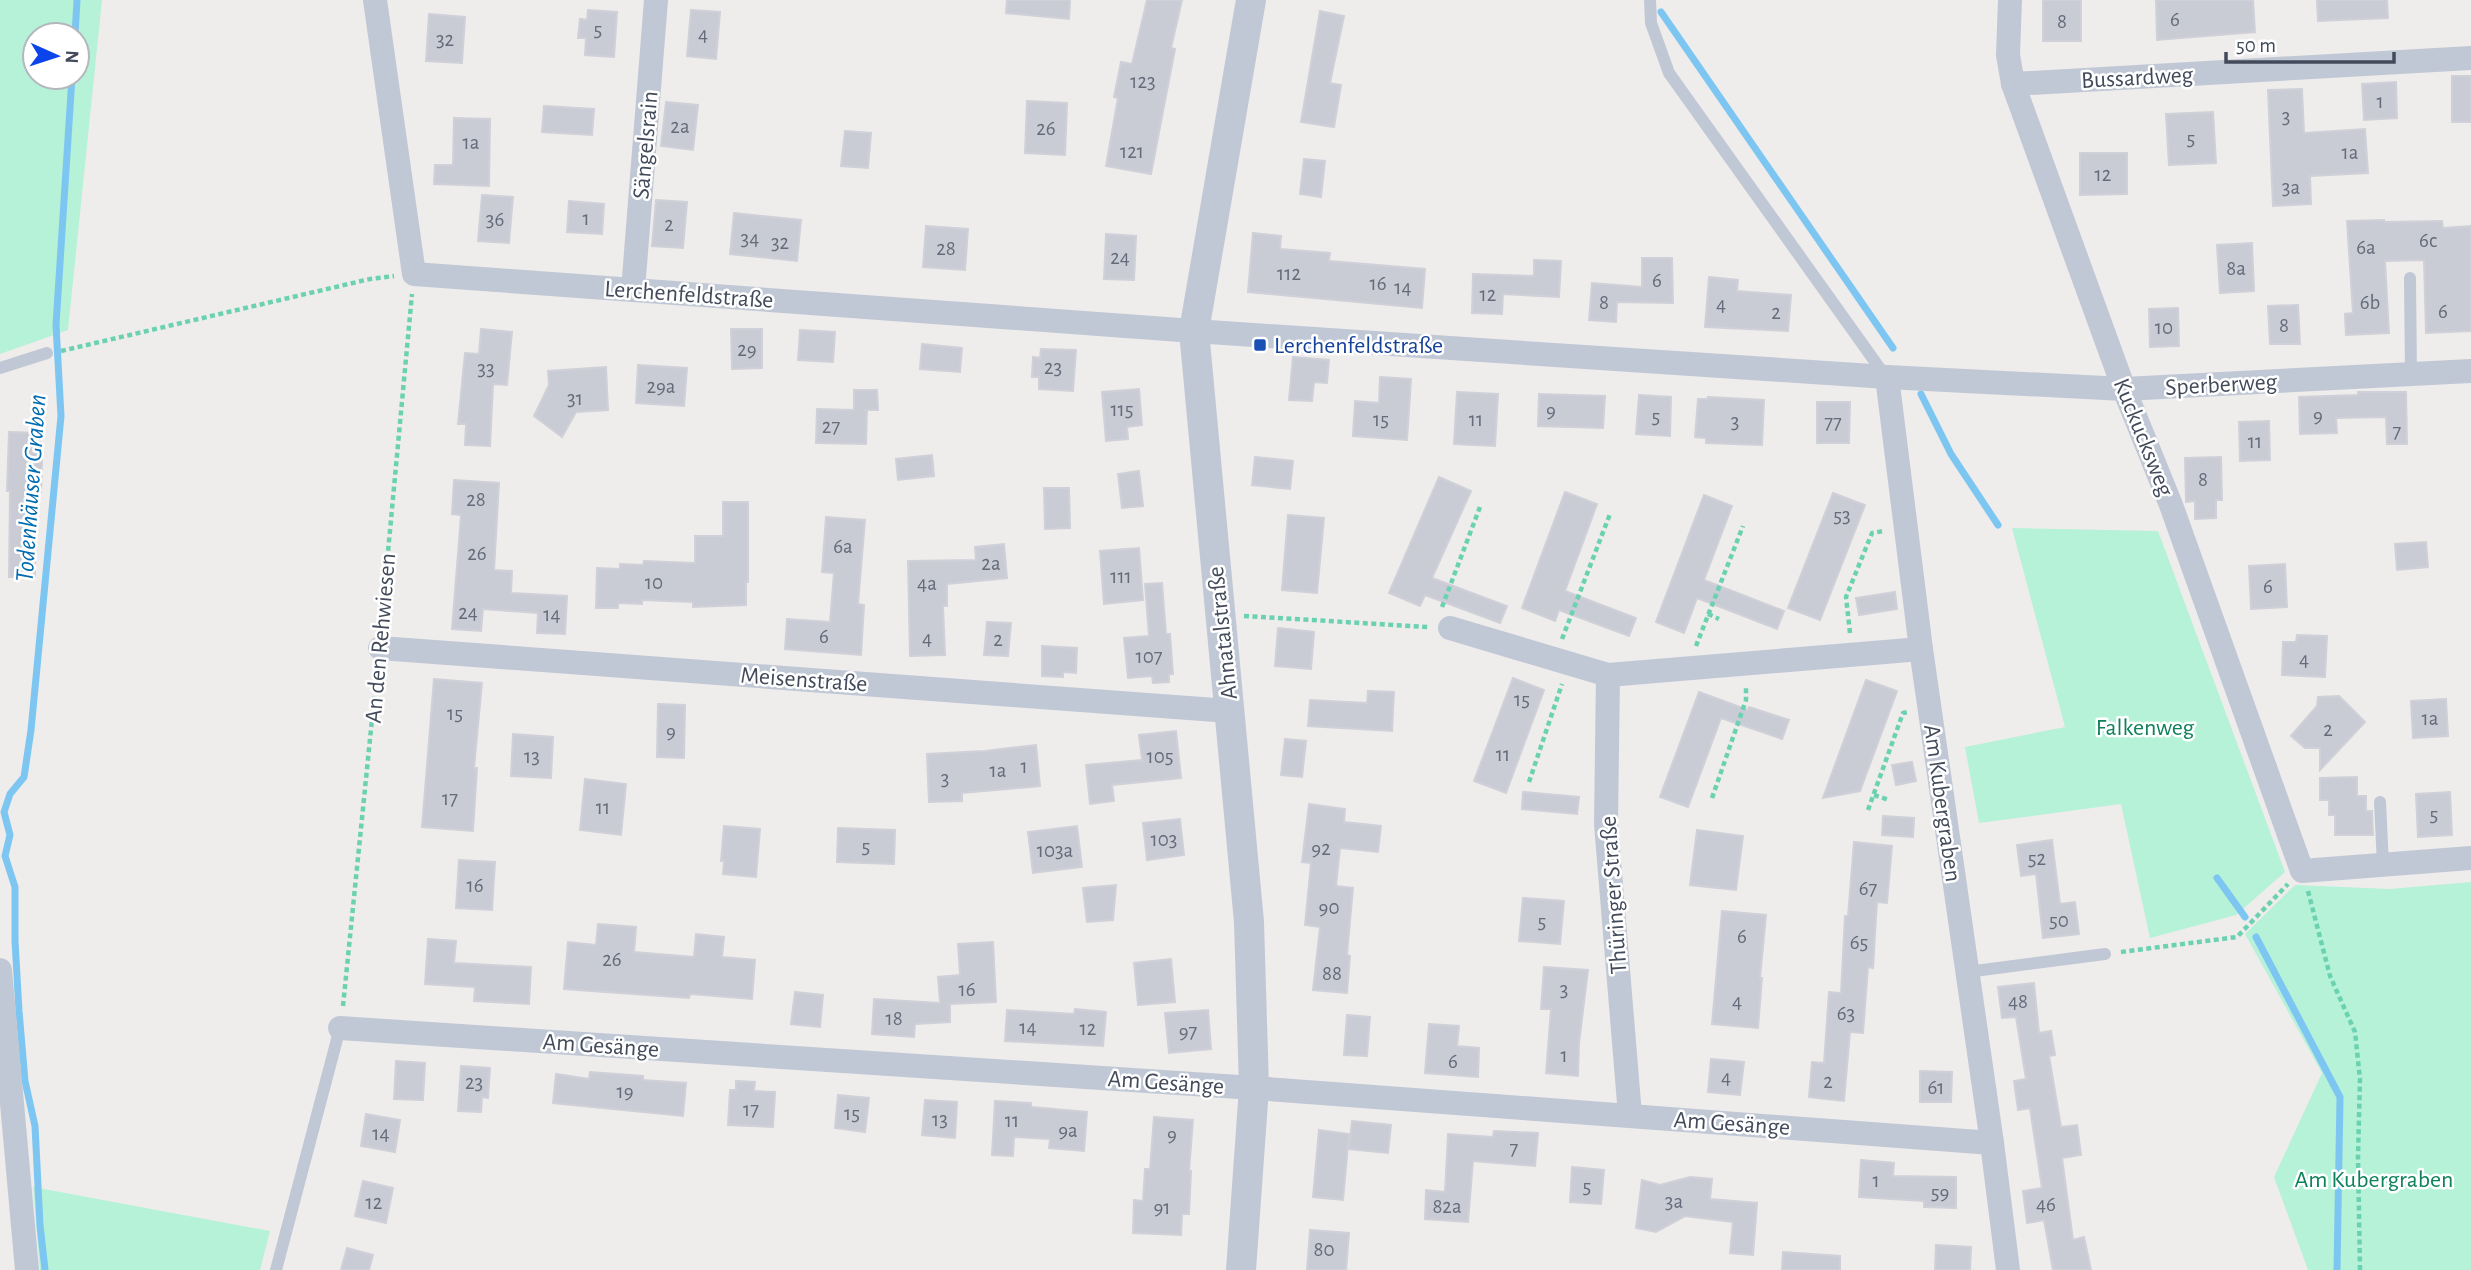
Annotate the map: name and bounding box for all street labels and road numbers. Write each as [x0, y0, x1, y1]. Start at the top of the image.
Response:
street label: Bussardweg [2080, 63, 2194, 93]
street label: Sängelsrain [629, 90, 663, 200]
street label: Lerchenfeldstraße [604, 277, 774, 313]
street label: Sperberweg [2164, 370, 2278, 400]
street label: Kuckucksweg [2109, 375, 2178, 500]
street label: An den Rehwiesen [362, 552, 400, 724]
street label: Ahnatalstraße [1204, 565, 1242, 701]
street label: Meisenstraße [740, 664, 868, 696]
street label: Am Kubergraben [1919, 723, 1965, 884]
street label: Thüringer Straße [1597, 815, 1631, 975]
street label: Am Gesänge [542, 1030, 660, 1062]
street label: Am Gesänge [1107, 1067, 1225, 1099]
street label: Am Gesänge [1673, 1108, 1791, 1140]

